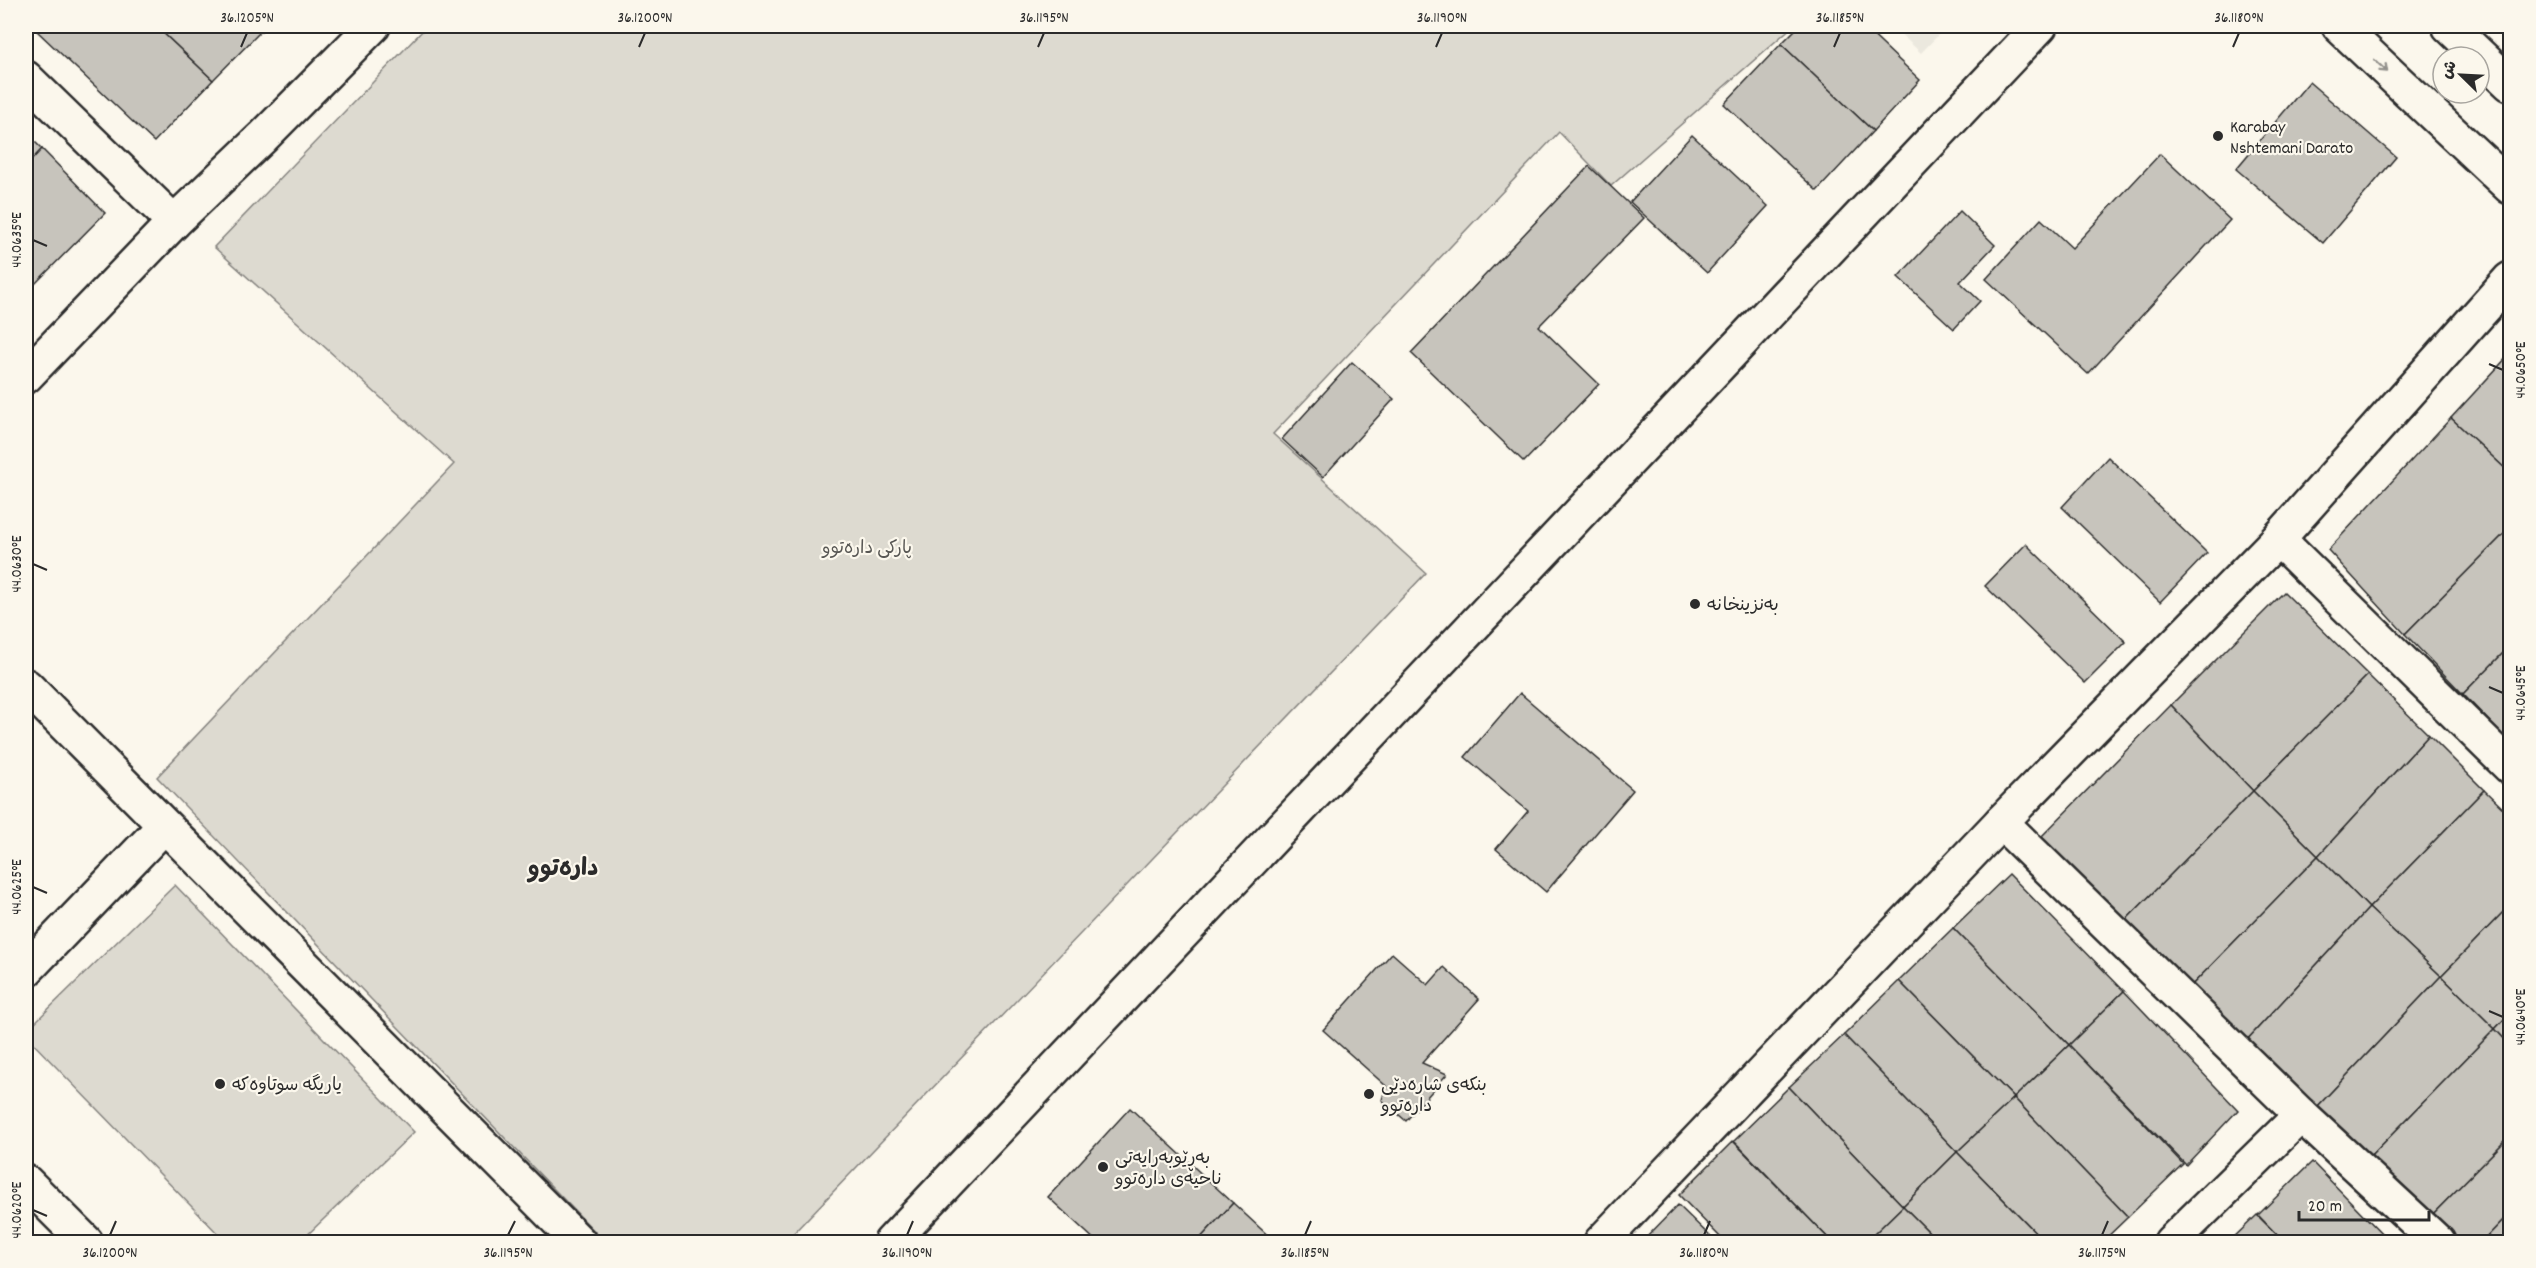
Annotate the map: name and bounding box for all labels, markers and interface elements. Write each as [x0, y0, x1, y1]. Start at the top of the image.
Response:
text: 36.1205°N [220, 8, 274, 30]
text: 36.1200°N [618, 8, 672, 30]
text: 36.1195°N [1019, 8, 1069, 30]
text: 36.1190°N [1417, 8, 1467, 30]
text: 36.1185°N [1816, 8, 1864, 30]
text: 36.1180°N [2214, 8, 2264, 30]
north arrow [2431, 45, 2491, 105]
text: ش [2435, 57, 2464, 83]
one-way arrow [2374, 58, 2389, 73]
place label: Karabay Nshtemani Darato [2230, 116, 2353, 162]
marker: Karabay Nshtemani Darato [2211, 129, 2225, 143]
text: 44.0635°E [7, 212, 29, 268]
text: 44.0650°E [2511, 341, 2533, 399]
text: 44.0630°E [7, 535, 29, 592]
park label: پارکی دارەتوو [821, 537, 912, 562]
place label: بەنزینخانە [1707, 594, 1779, 619]
marker: بەنزینخانە [1688, 597, 1702, 611]
text: 44.0645°E [2511, 665, 2533, 721]
district label: دارەتوو [527, 853, 598, 887]
text: 44.0625°E [7, 859, 29, 915]
text: 44.0640°E [2511, 989, 2533, 1045]
place label: یاریگە سوتاوەکە [232, 1074, 342, 1099]
place label: بنکەی شارەدێی دارەتوو [1380, 1074, 1487, 1120]
marker: یاریگە سوتاوەکە [213, 1077, 227, 1091]
marker: بنکەی شارەدێی دارەتوو [1362, 1087, 1376, 1101]
place label: بەڕێوبەرایەتی ناحیەی دارەتوو [1114, 1147, 1221, 1193]
marker: بەڕێوبەرایەتی ناحیەی دارەتوو [1096, 1160, 1110, 1174]
text: 44.0620°E [7, 1181, 29, 1238]
scale bar [2299, 1184, 2430, 1222]
text: 20 m [2308, 1195, 2342, 1220]
text: 36.1200°N [83, 1243, 137, 1265]
text: 36.1195°N [483, 1243, 533, 1265]
text: 36.1190°N [882, 1243, 932, 1265]
text: 36.1185°N [1281, 1243, 1329, 1265]
text: 36.1180°N [1679, 1243, 1729, 1265]
text: 36.1175°N [2078, 1243, 2126, 1265]

